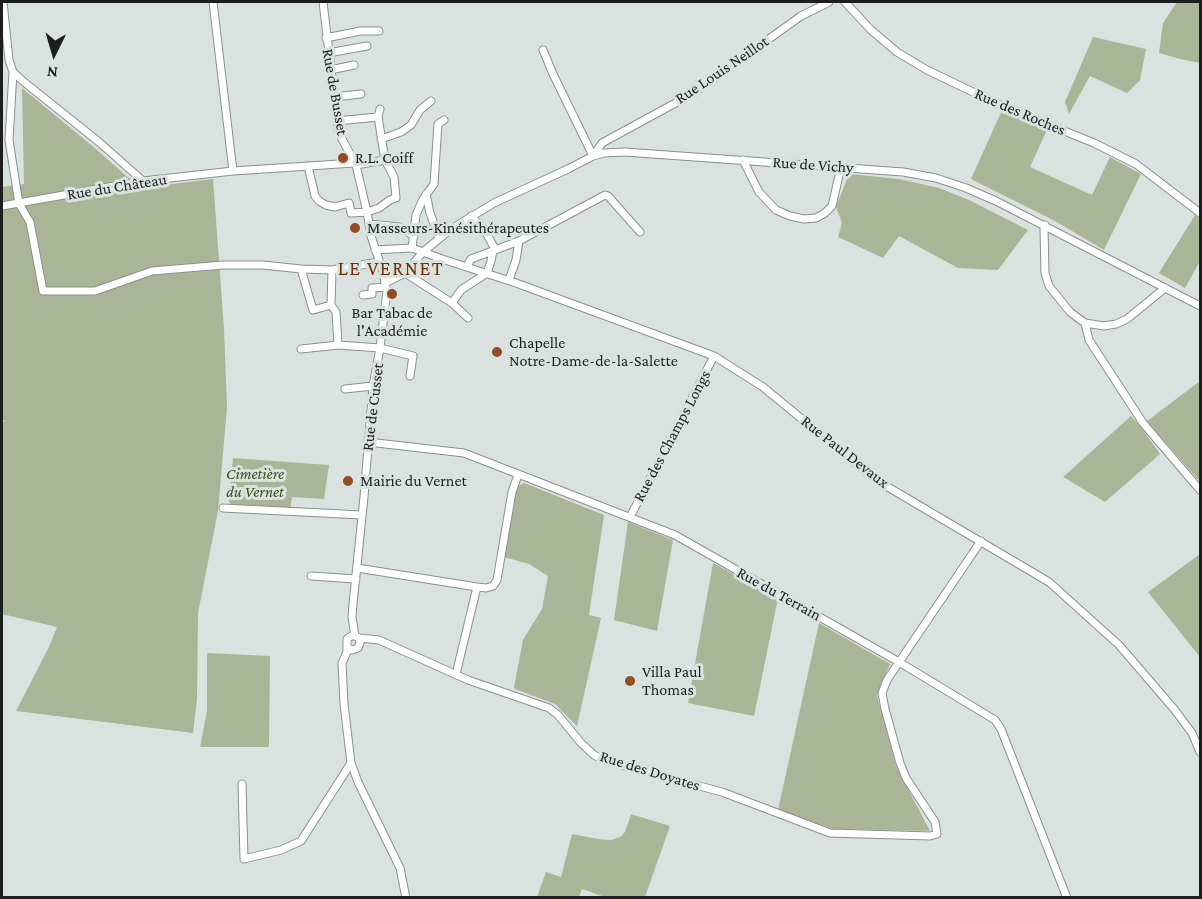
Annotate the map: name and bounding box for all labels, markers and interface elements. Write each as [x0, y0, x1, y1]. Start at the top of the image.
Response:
north arrow [24, 24, 84, 84]
street label: Rue Louis Neillot [672, 32, 772, 108]
street label: Rue de Busset [318, 47, 352, 137]
text: N [46, 63, 59, 81]
street label: Rue des Roches [972, 84, 1068, 140]
place label: R.L. Coiff [355, 148, 413, 168]
marker: R.L. Coiff [336, 151, 350, 165]
street label: Rue de Vichy [772, 153, 854, 177]
street label: Rue du Château [66, 170, 168, 204]
place label: Masseurs-Kinésithérapeutes [367, 218, 549, 238]
marker: Masseurs-Kinésithérapeutes [348, 221, 362, 235]
district label: LE VERNET [338, 257, 444, 281]
marker: Bar Tabac de l'Académie [385, 287, 399, 301]
place label: Bar Tabac de l'Académie [351, 303, 433, 341]
place label: Chapelle Notre-Dame-de-la-Salette [509, 333, 678, 371]
marker: Chapelle Notre-Dame-de-la-Salette [490, 345, 504, 359]
street label: Rue de Cusset [358, 362, 388, 452]
street label: Rue des Champs Longs [629, 367, 715, 505]
street label: Rue Paul Devaux [797, 412, 893, 492]
park label: Cimetière du Vernet [226, 464, 284, 502]
place label: Mairie du Vernet [360, 471, 467, 491]
marker: Mairie du Vernet [341, 474, 355, 488]
street label: Rue du Terrain [733, 563, 825, 625]
place label: Villa Paul Thomas [642, 662, 702, 700]
marker: Villa Paul Thomas [623, 674, 637, 688]
street label: Rue des Doyates [598, 747, 702, 795]

